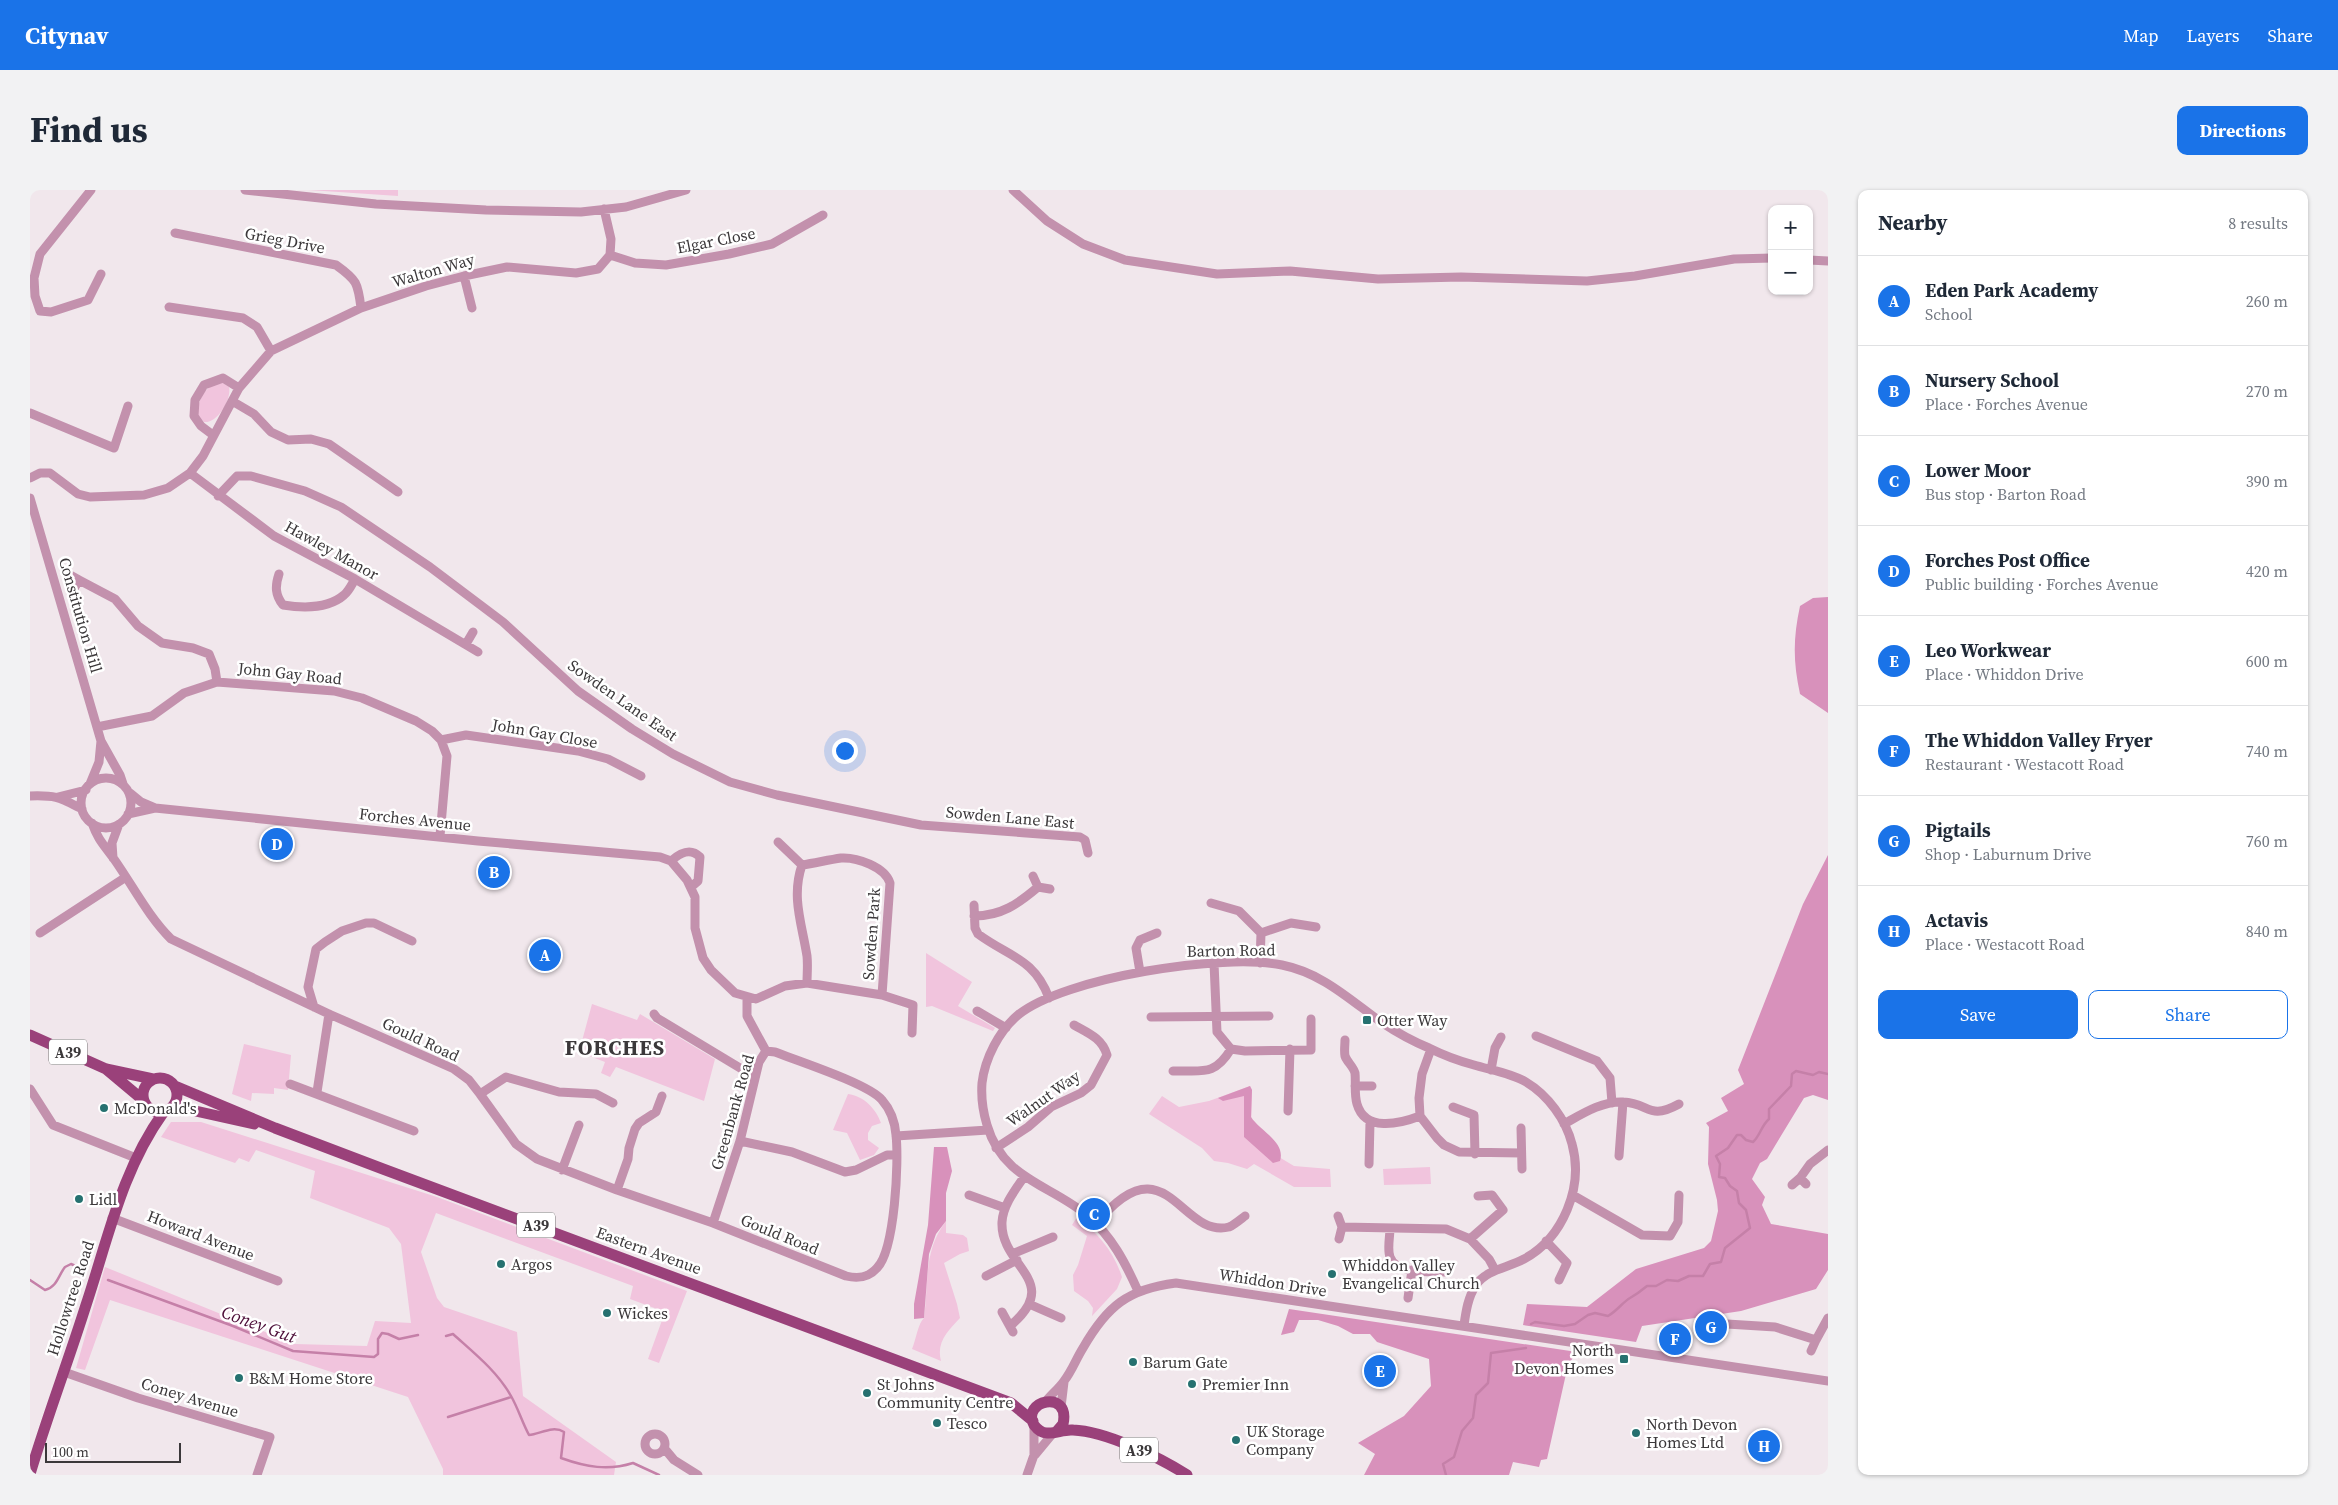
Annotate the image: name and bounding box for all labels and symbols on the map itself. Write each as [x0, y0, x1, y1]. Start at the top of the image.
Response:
street label: Grieg Drive [243, 221, 327, 259]
street label: Elgar Close [675, 222, 757, 258]
street label: Walton Way [389, 248, 477, 292]
street label: Hawley Manor [281, 515, 383, 585]
street label: Constitution Hill [54, 555, 108, 675]
street label: Sowden Lane East [564, 654, 683, 746]
street label: John Gay Road [236, 656, 343, 689]
street label: John Gay Close [489, 713, 600, 753]
your location [832, 738, 858, 764]
street label: Sowden Lane East [945, 800, 1076, 834]
street label: Forches Avenue [358, 802, 472, 836]
pin: D [261, 825, 293, 863]
pin: B [478, 853, 510, 891]
street label: Sowden Park [857, 887, 885, 981]
pin: A [529, 936, 561, 974]
street label: Barton Road [1186, 938, 1276, 962]
place label: Otter Way [1377, 1009, 1448, 1031]
street label: Gould Road [379, 1012, 463, 1066]
marker: Otter Way [1361, 1014, 1373, 1026]
district label: FORCHES [565, 1033, 665, 1062]
road number: A39 [49, 1040, 87, 1064]
street label: Greenbank Road [705, 1052, 759, 1172]
street label: Walnut Way [1002, 1064, 1085, 1131]
place label: McDonald's [114, 1097, 197, 1119]
marker: McDonald's [98, 1102, 110, 1114]
place label: Lidl [89, 1188, 117, 1210]
marker: Lidl [73, 1193, 85, 1205]
pin: C [1078, 1195, 1110, 1233]
street label: Howard Avenue [144, 1204, 258, 1266]
street label: Gould Road [738, 1208, 822, 1260]
road number: A39 [517, 1212, 555, 1238]
street label: Eastern Avenue [593, 1221, 705, 1279]
street label: Hollowtree Road [41, 1238, 99, 1358]
place label: Argos [511, 1253, 552, 1275]
place label: Whiddon Valley Evangelical Church [1342, 1254, 1480, 1294]
marker: Argos [495, 1258, 507, 1270]
street label: Whiddon Drive [1218, 1263, 1328, 1301]
marker: Whiddon Valley Evangelical Church [1326, 1268, 1338, 1280]
water label: Coney Gut [218, 1299, 301, 1349]
place label: Wickes [617, 1302, 668, 1324]
marker: Wickes [601, 1307, 613, 1319]
pin: G [1695, 1308, 1727, 1346]
pin: F [1659, 1320, 1691, 1358]
place label: North Devon Homes [1514, 1339, 1614, 1379]
place label: Barum Gate [1143, 1351, 1228, 1373]
pin: E [1364, 1352, 1396, 1390]
marker: North Devon Homes [1618, 1353, 1630, 1365]
marker: Barum Gate [1127, 1356, 1139, 1368]
place label: B&M Home Store [249, 1367, 373, 1389]
street label: Coney Avenue [138, 1372, 242, 1422]
marker: B&M Home Store [233, 1372, 245, 1384]
place label: St Johns Community Centre [877, 1373, 1013, 1413]
place label: Premier Inn [1202, 1373, 1290, 1395]
marker: Premier Inn [1186, 1378, 1198, 1390]
marker: St Johns Community Centre [861, 1387, 873, 1399]
place label: Tesco [947, 1412, 987, 1434]
place label: North Devon Homes Ltd [1646, 1413, 1738, 1453]
marker: Tesco [931, 1417, 943, 1429]
place label: UK Storage Company [1246, 1420, 1325, 1460]
marker: North Devon Homes Ltd [1630, 1427, 1642, 1439]
pin: H [1748, 1427, 1780, 1465]
marker: UK Storage Company [1230, 1434, 1242, 1446]
road number: A39 [1120, 1438, 1158, 1462]
scale bar [45, 1440, 181, 1463]

